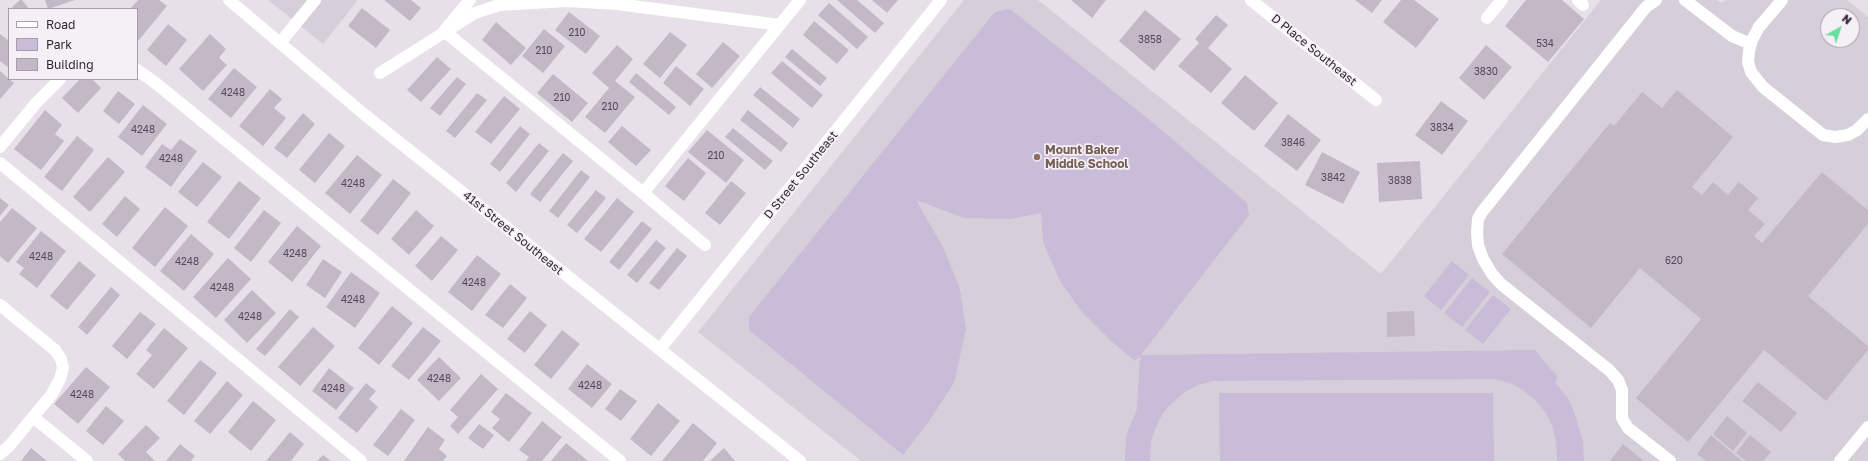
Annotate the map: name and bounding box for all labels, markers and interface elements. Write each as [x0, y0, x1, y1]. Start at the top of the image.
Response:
legend [8, 8, 138, 80]
north arrow [1820, 8, 1860, 48]
street label: D Place Southeast [1268, 11, 1360, 89]
text: N [1840, 11, 1855, 27]
text: Road [46, 17, 75, 32]
house number: 210 [569, 27, 585, 39]
house number: 3858 [1138, 34, 1162, 46]
text: Park [46, 37, 72, 52]
house number: 534 [1536, 38, 1554, 50]
house number: 210 [536, 45, 552, 57]
text: Building [46, 57, 94, 72]
house number: 3830 [1474, 66, 1498, 78]
house number: 4248 [221, 87, 245, 99]
house number: 210 [554, 92, 570, 104]
house number: 210 [602, 101, 618, 113]
house number: 3834 [1430, 122, 1454, 134]
house number: 4248 [131, 124, 155, 136]
street label: D Street Southeast [761, 128, 841, 222]
house number: 3846 [1281, 137, 1305, 149]
place label: Mount Baker Middle School [1045, 143, 1128, 171]
house number: 210 [708, 150, 724, 162]
marker: Mount Baker Middle School [1032, 152, 1042, 162]
house number: 4248 [159, 153, 183, 165]
house number: 3842 [1321, 172, 1345, 184]
house number: 3838 [1388, 175, 1412, 187]
house number: 4248 [341, 178, 365, 190]
street label: 41st Street Southeast [460, 188, 566, 278]
house number: 4248 [283, 248, 307, 260]
house number: 4248 [29, 251, 53, 263]
house number: 620 [1665, 255, 1683, 267]
house number: 4248 [175, 256, 199, 268]
house number: 4248 [462, 277, 486, 289]
house number: 4248 [210, 282, 234, 294]
house number: 4248 [341, 294, 365, 306]
house number: 4248 [238, 311, 262, 323]
house number: 4248 [427, 373, 451, 385]
house number: 4248 [578, 380, 602, 392]
house number: 4248 [321, 383, 345, 395]
house number: 4248 [70, 389, 94, 401]

